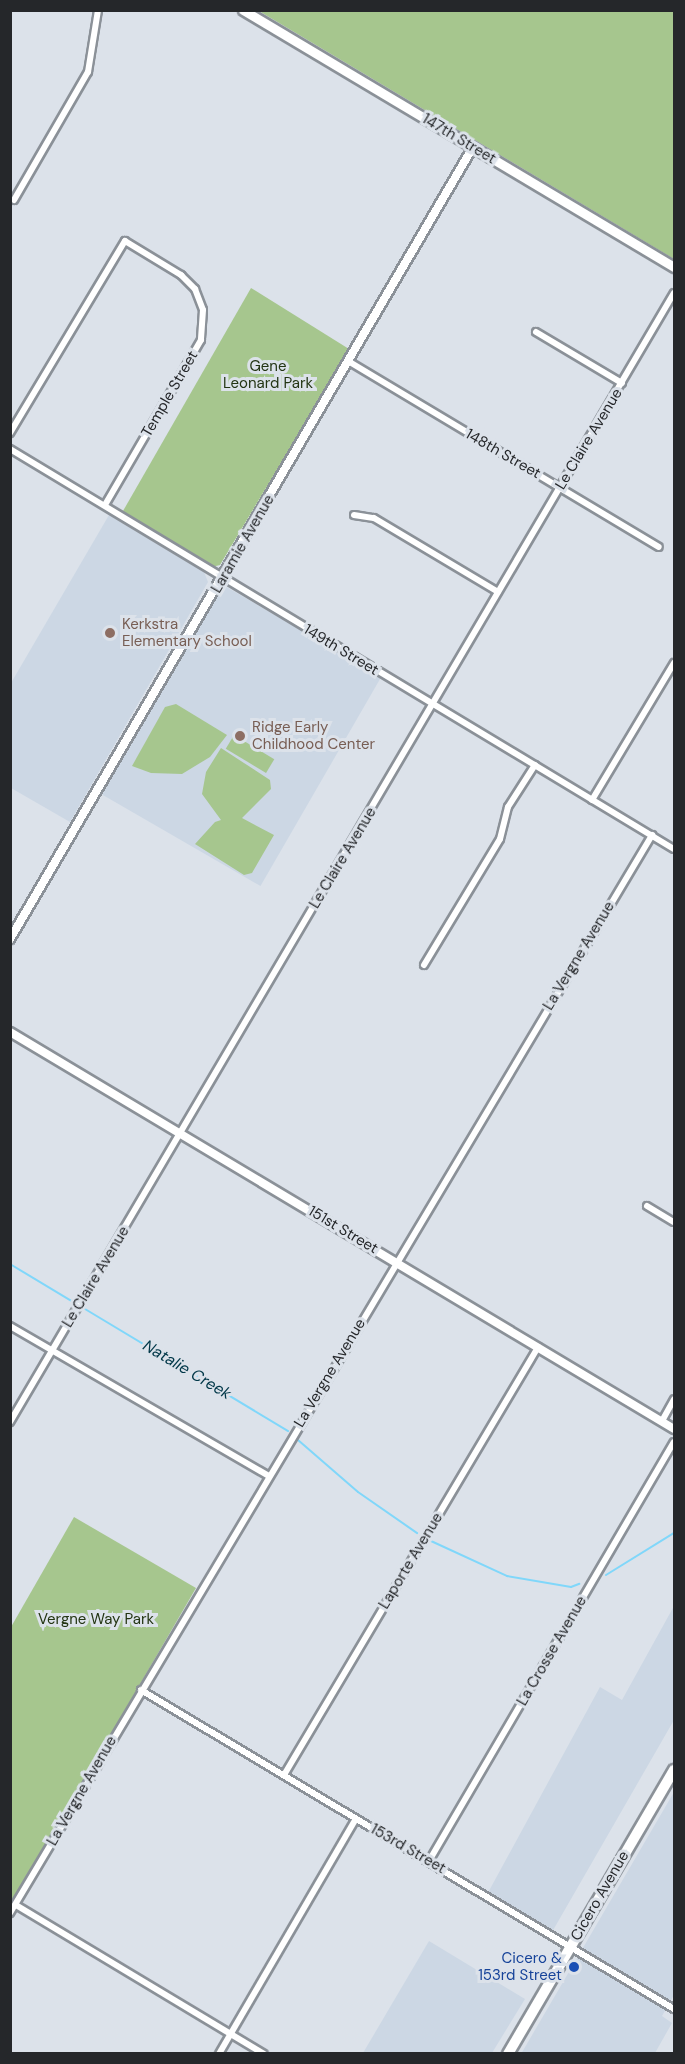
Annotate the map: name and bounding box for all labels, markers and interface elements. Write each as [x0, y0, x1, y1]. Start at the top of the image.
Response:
street label: 147th Street [419, 110, 499, 168]
street label: Temple Street [138, 348, 202, 440]
park label: Gene Leonard Park [223, 357, 313, 392]
street label: Le Claire Avenue [552, 385, 626, 493]
street label: 148th Street [462, 425, 544, 483]
street label: Laramie Avenue [208, 492, 278, 596]
place label: Kerkstra Elementary School [122, 615, 252, 650]
street label: 149th Street [300, 621, 382, 679]
marker: Kerkstra Elementary School [103, 626, 117, 640]
place label: Ridge Early Childhood Center [252, 718, 375, 753]
marker: Ridge Early Childhood Center [233, 729, 247, 743]
street label: Le Claire Avenue [306, 804, 380, 912]
street label: La Vergne Avenue [539, 898, 619, 1014]
street label: 151st Street [305, 1202, 381, 1258]
street label: Le Claire Avenue [59, 1223, 133, 1331]
street label: La Vergne Avenue [290, 1315, 370, 1431]
water label: Natalie Creek [139, 1336, 235, 1404]
street label: Laporte Avenue [375, 1510, 447, 1612]
street label: La Crosse Avenue [513, 1593, 591, 1709]
park label: Vergne Way Park [38, 1611, 154, 1629]
street label: La Vergne Avenue [43, 1733, 121, 1849]
street label: 153rd Street [367, 1820, 449, 1878]
street label: Cicero Avenue [567, 1848, 633, 1944]
place label: Cicero & 153rd Street [478, 1949, 562, 1984]
marker: Cicero & 153rd Street [567, 1960, 581, 1974]

